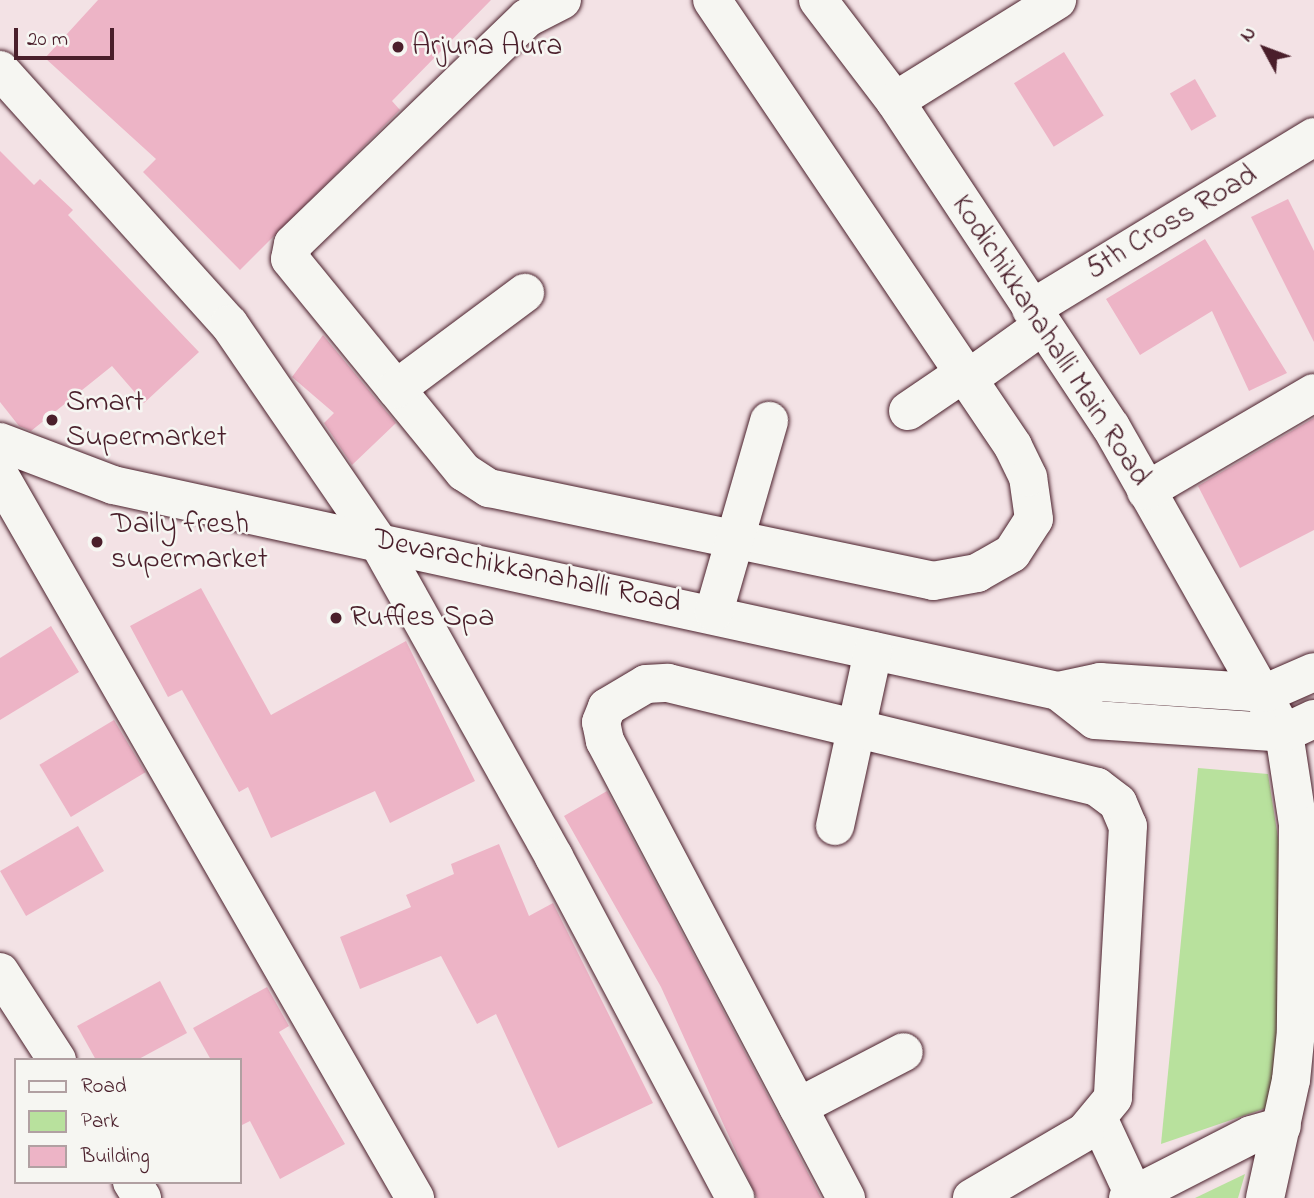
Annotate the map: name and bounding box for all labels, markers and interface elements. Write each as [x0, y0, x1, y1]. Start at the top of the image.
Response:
scale bar [18, 14, 117, 58]
north arrow [1230, 14, 1300, 84]
text: N [1234, 21, 1263, 49]
text: 20 m [27, 25, 68, 55]
place label: Arjuna Aura [412, 29, 562, 65]
marker: Arjuna Aura [390, 39, 406, 55]
street label: 5th Cross Road [1080, 158, 1264, 288]
street label: Kodichikkanahalli Main Road [942, 189, 1158, 493]
place label: Smart Supermarket [66, 385, 227, 456]
marker: Smart Supermarket [44, 412, 60, 428]
place label: Daily fresh supermarket [111, 507, 268, 578]
street label: Devarachikkanahalli Road [370, 522, 684, 622]
marker: Daily fresh supermarket [89, 534, 105, 550]
place label: Ruffles Spa [350, 600, 494, 636]
marker: Ruffles Spa [328, 610, 344, 626]
legend [14, 1058, 242, 1184]
text: Road [81, 1072, 127, 1102]
text: Park [81, 1107, 119, 1137]
text: Building [81, 1142, 150, 1172]

